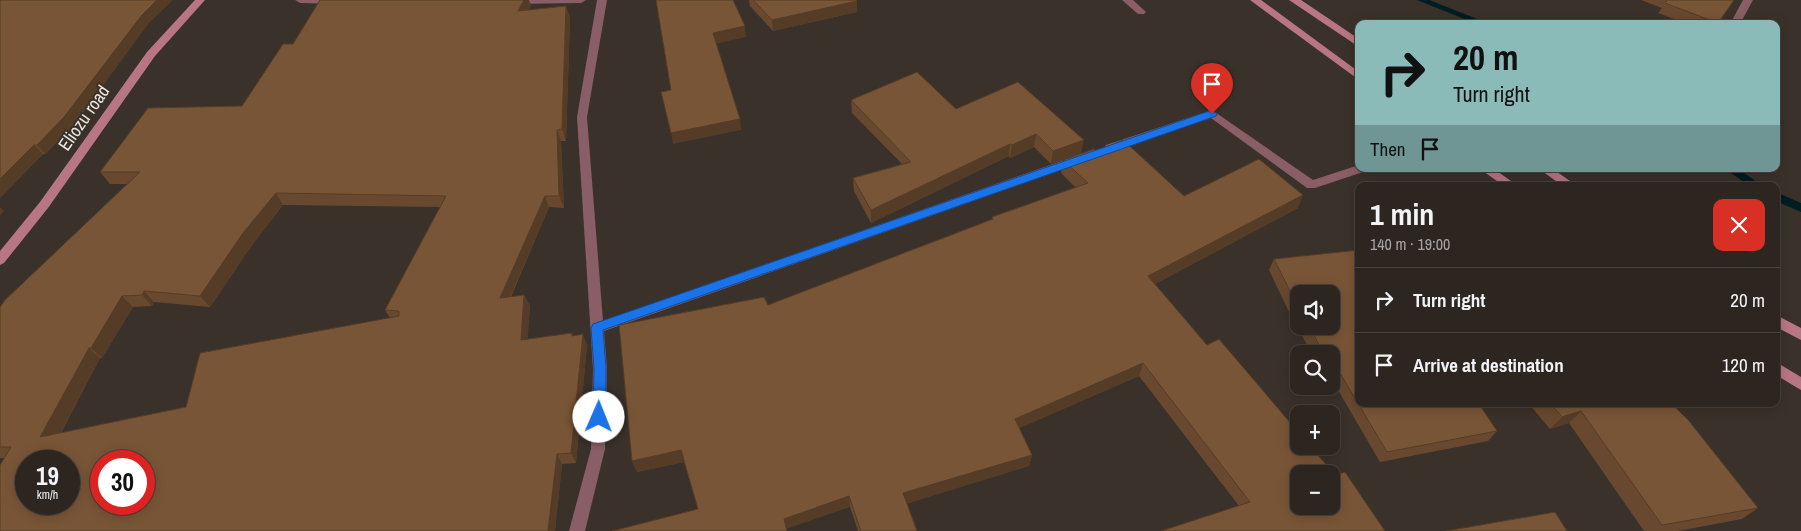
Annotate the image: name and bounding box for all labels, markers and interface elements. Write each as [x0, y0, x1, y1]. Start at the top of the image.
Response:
text: 20 m [1453, 34, 1518, 81]
icon: right [1370, 40, 1435, 105]
pin [1191, 63, 1233, 114]
icon: arrive [1198, 70, 1226, 98]
text: Turn right [1453, 79, 1530, 109]
street label: Eliozu road [52, 80, 115, 155]
icon: arrive [1416, 135, 1444, 163]
text: Then [1370, 136, 1406, 162]
text: 1 min [1370, 194, 1434, 234]
button: close [1713, 199, 1765, 251]
text: 140 m · 19:00 [1370, 233, 1450, 255]
map controls [1290, 285, 1340, 515]
button: sound [1290, 285, 1340, 335]
icon: right [1370, 286, 1398, 314]
text: Turn right [1413, 287, 1485, 313]
text: 20 m [1730, 287, 1765, 313]
button: search [1290, 345, 1340, 395]
icon: arrive [1370, 351, 1398, 379]
text: Arrive at destination [1413, 352, 1564, 378]
text: 120 m [1722, 352, 1765, 378]
position arrow [572, 390, 624, 442]
button: + [1290, 405, 1340, 455]
speed limit sign: 30 [90, 450, 155, 515]
text: 19 [36, 459, 59, 493]
button: − [1290, 465, 1340, 515]
text: km/h [37, 487, 58, 503]

